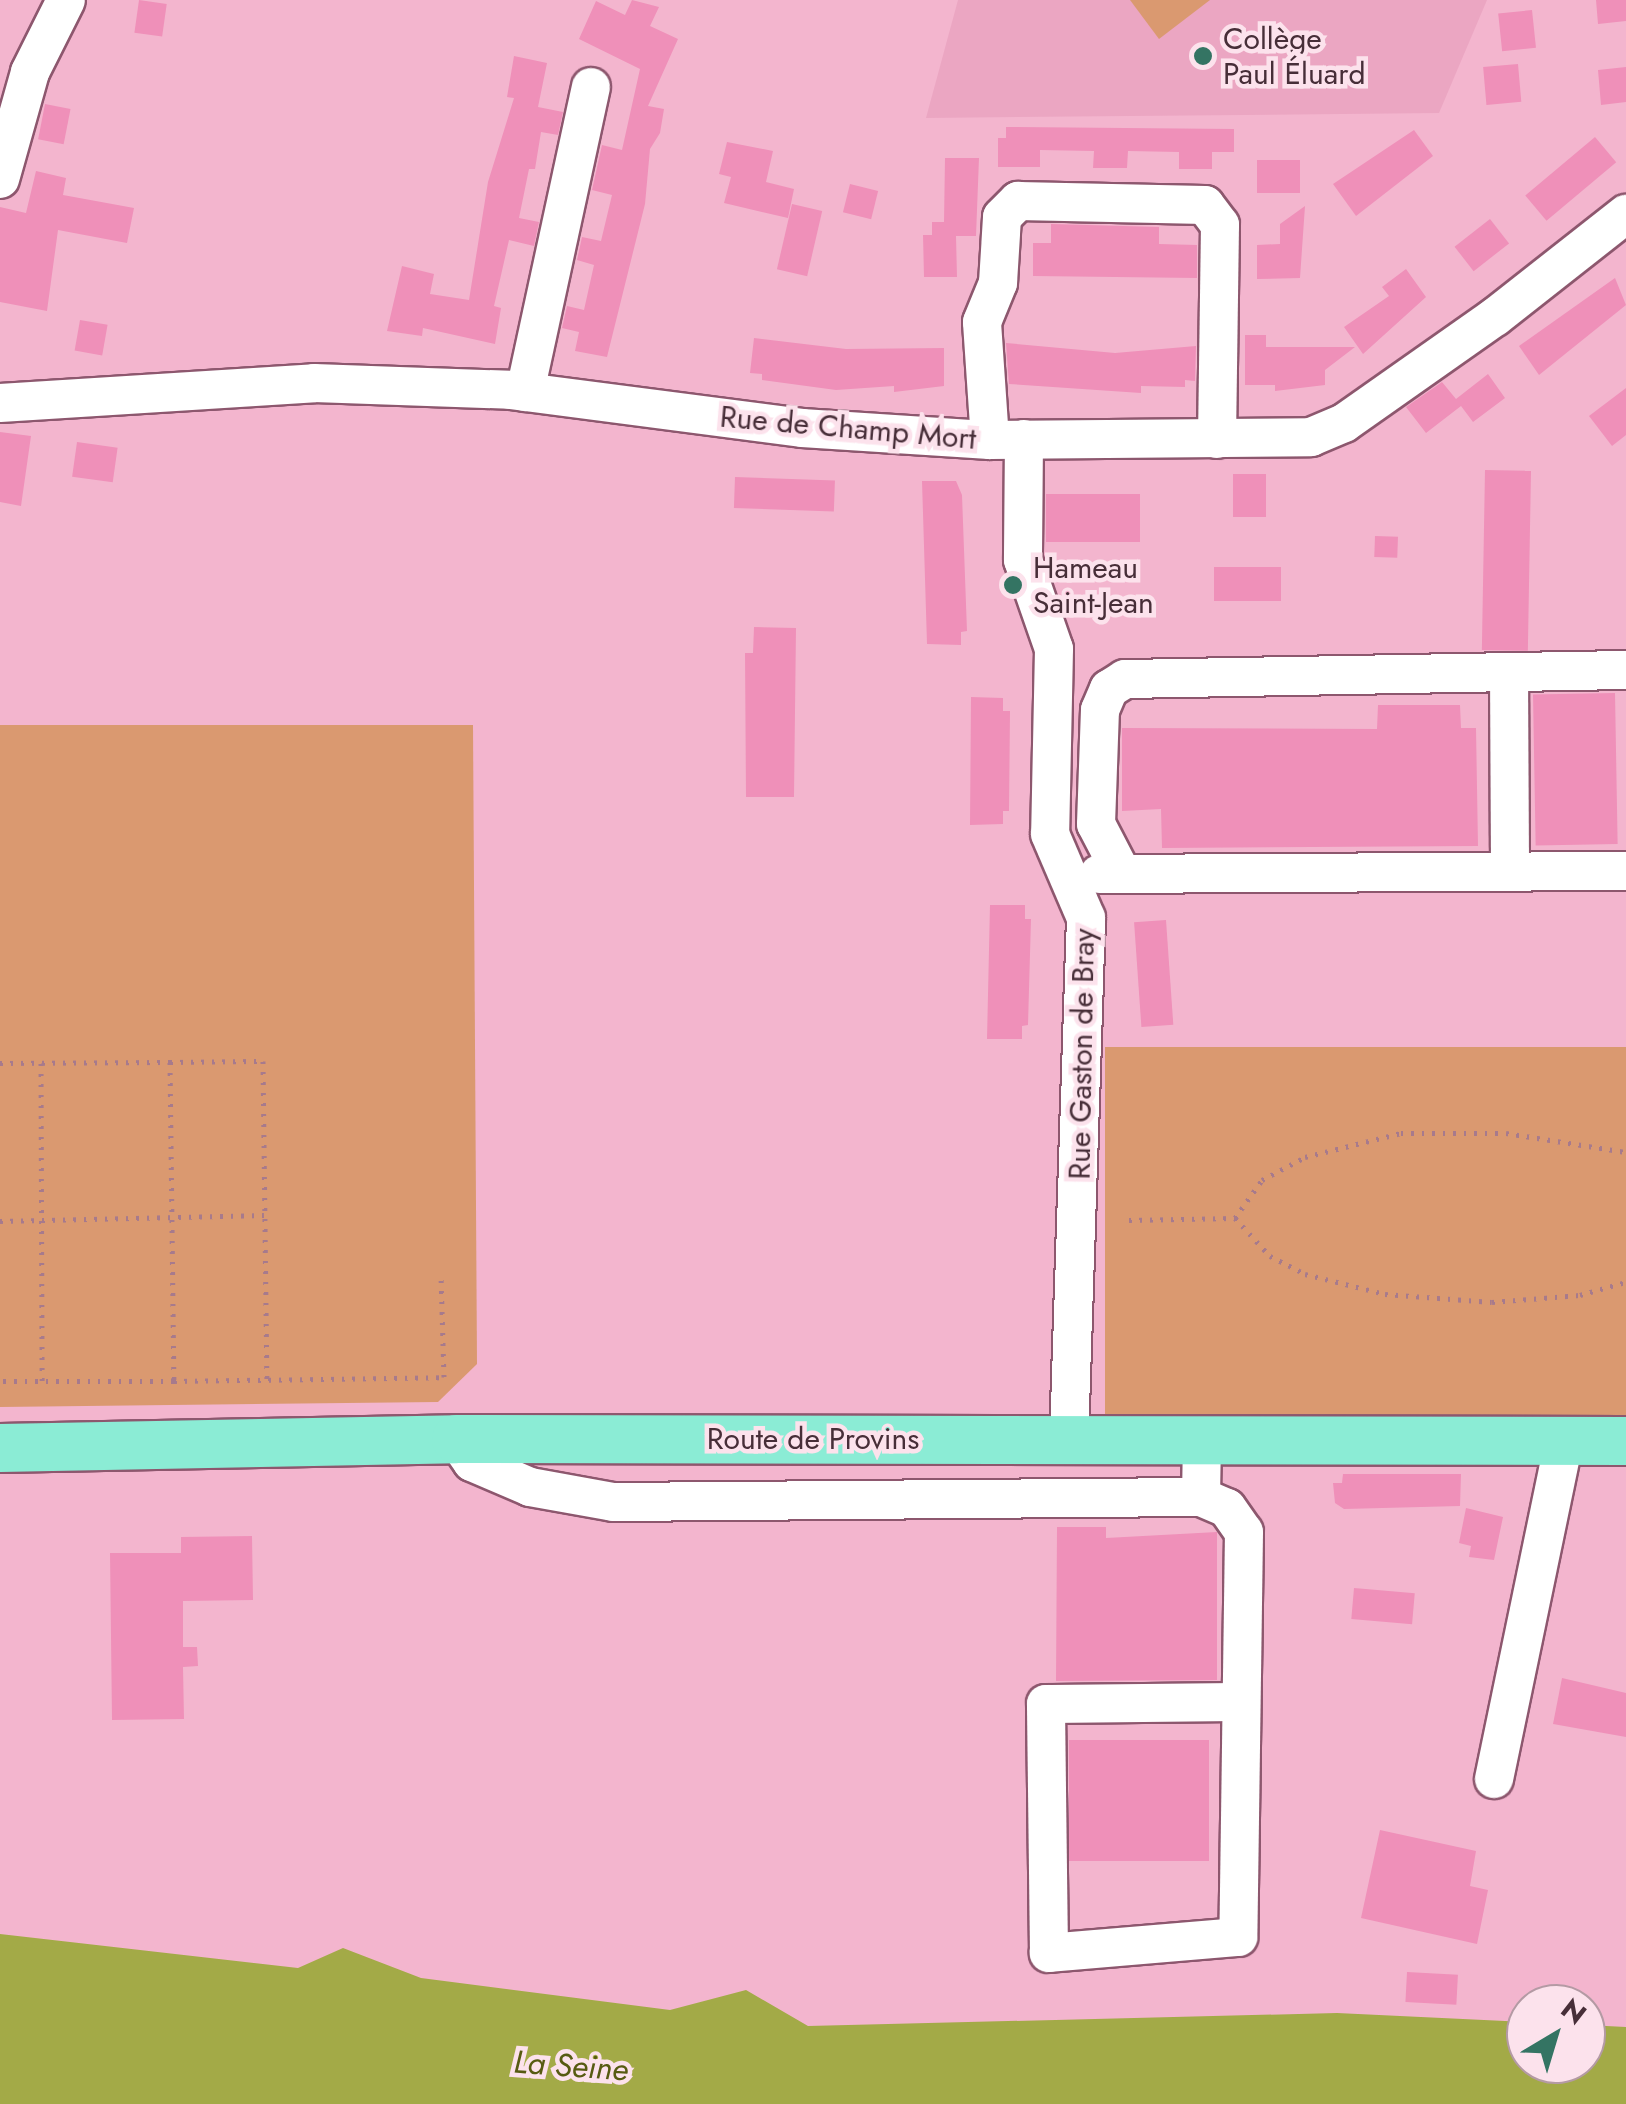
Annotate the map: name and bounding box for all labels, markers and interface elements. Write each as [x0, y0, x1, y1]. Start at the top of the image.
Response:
place label: Collège Paul Éluard [1223, 21, 1366, 92]
marker: Collège Paul Éluard [1192, 45, 1214, 67]
street label: Rue de Champ Mort [718, 399, 978, 457]
place label: Hameau Saint-Jean [1033, 550, 1154, 620]
marker: Hameau Saint-Jean [1002, 574, 1024, 596]
street label: Rue Gaston de Bray [1062, 928, 1102, 1180]
street label: Route de Provins [707, 1421, 919, 1457]
north arrow [1506, 1984, 1606, 2084]
text: N [1552, 1989, 1595, 2035]
water label: La Seine [512, 2043, 630, 2089]

